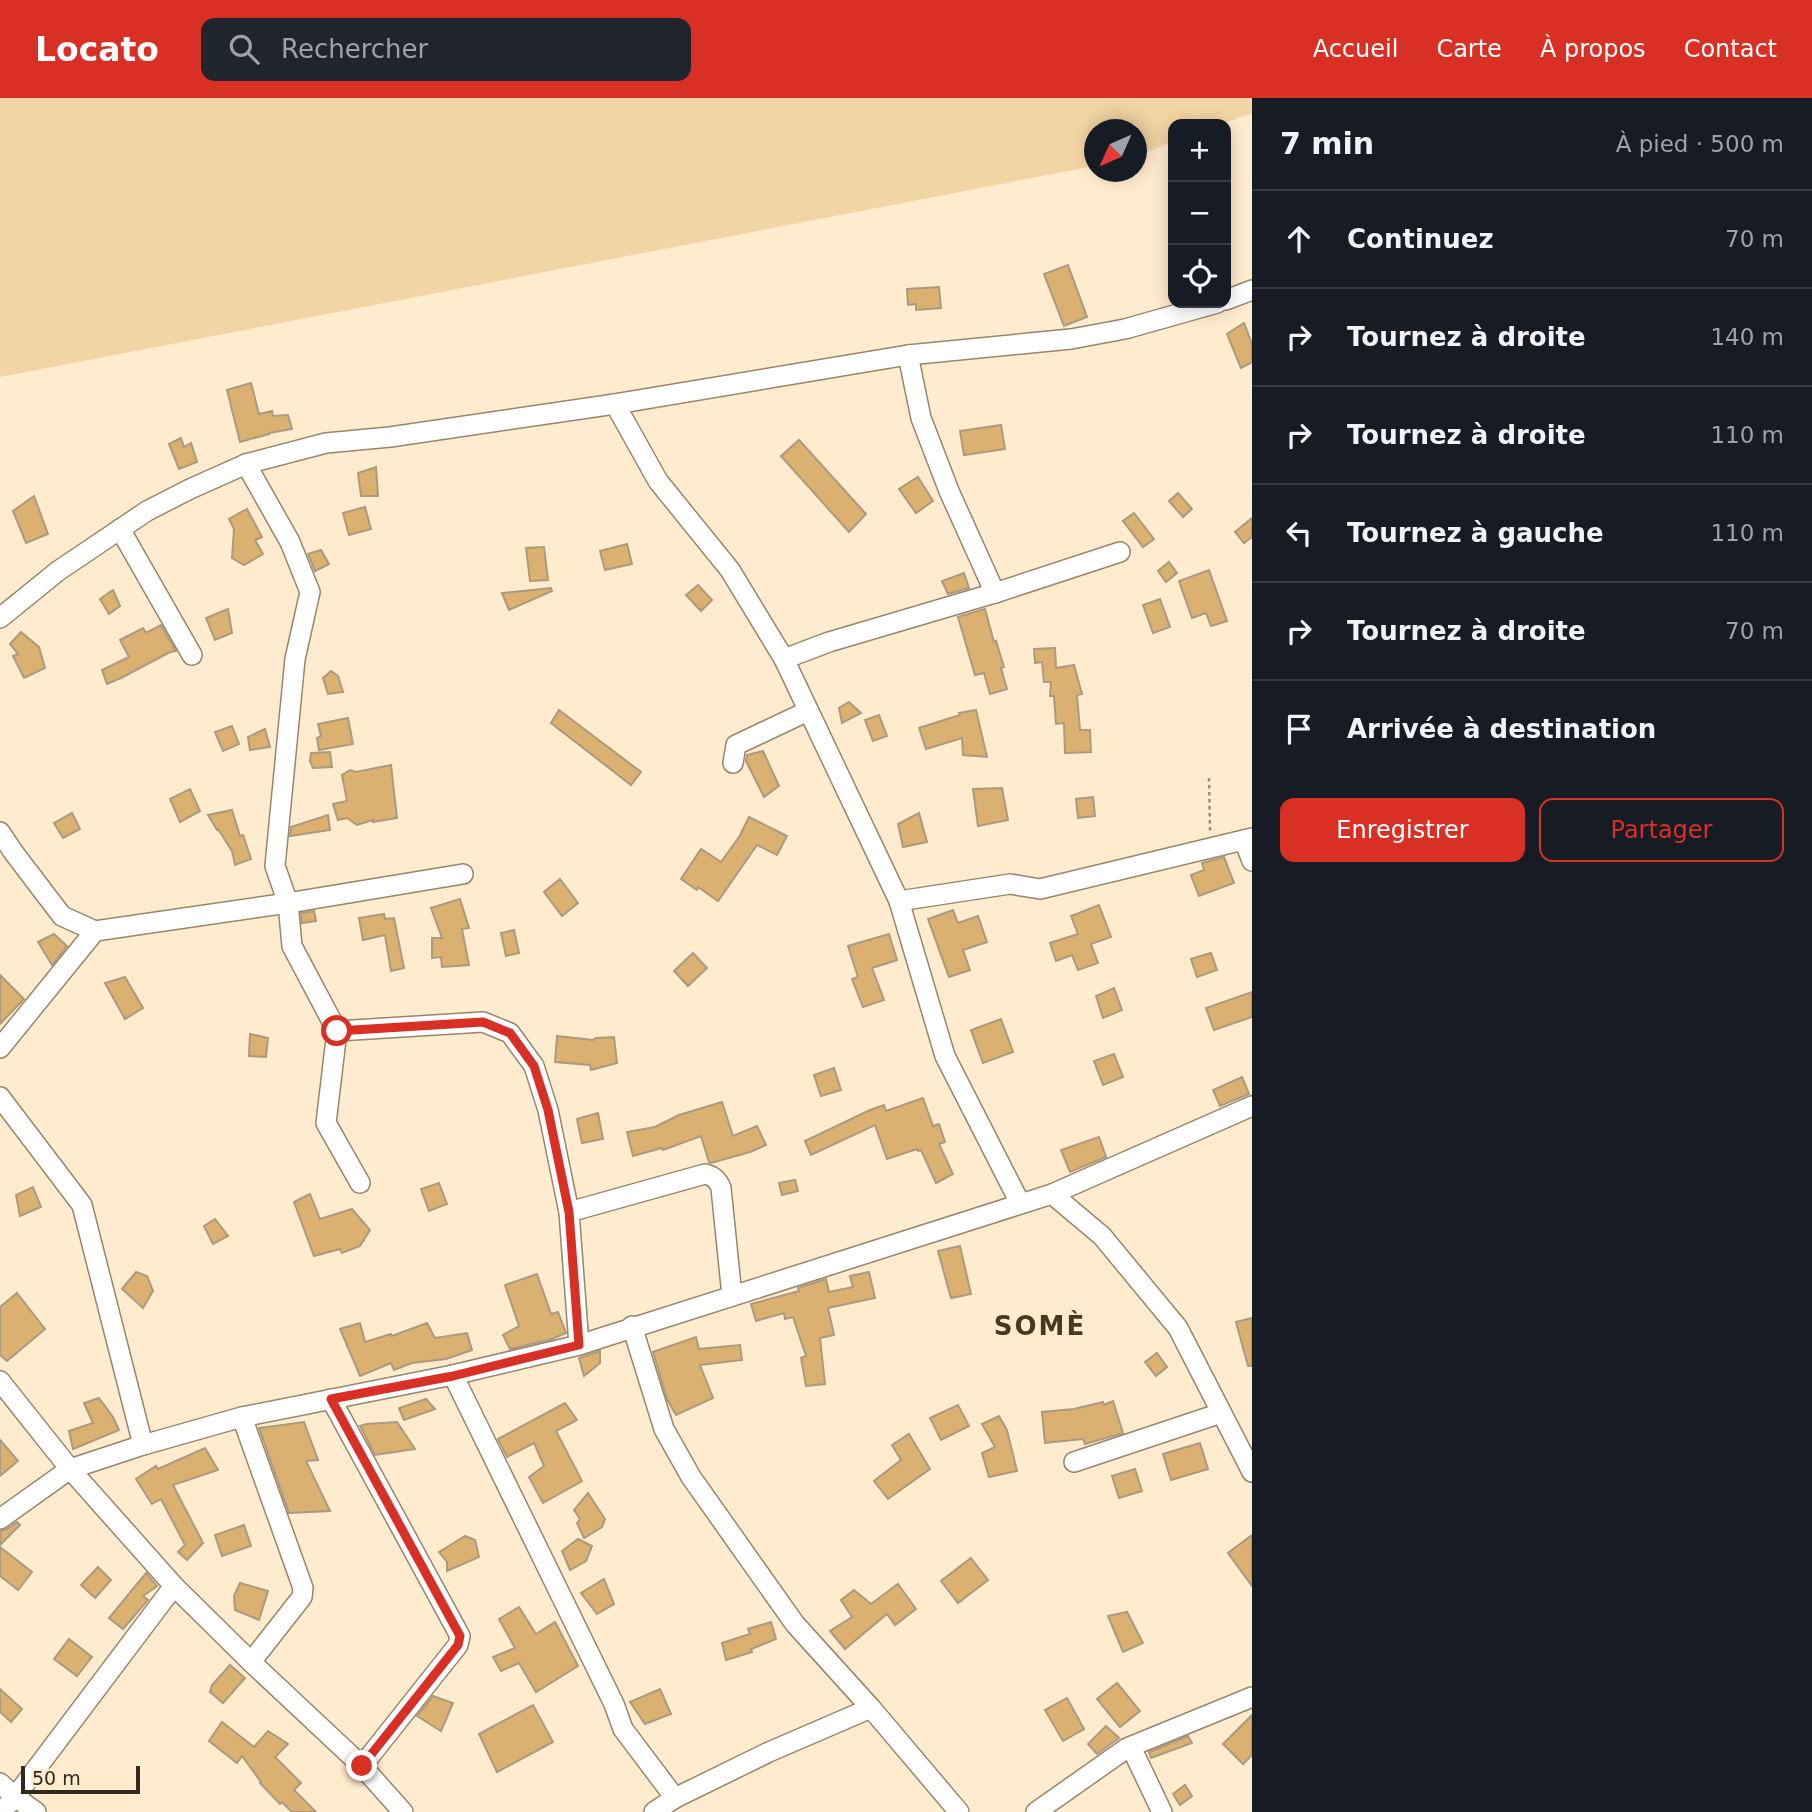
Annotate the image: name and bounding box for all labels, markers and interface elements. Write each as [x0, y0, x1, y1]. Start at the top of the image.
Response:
search box [201, 18, 691, 81]
text: Locato [35, 30, 159, 69]
icon: search [225, 30, 263, 68]
text: Rechercher [281, 34, 428, 64]
text: Accueil [1313, 35, 1398, 63]
text: Carte [1436, 35, 1502, 63]
text: À propos [1540, 35, 1646, 63]
text: Contact [1684, 35, 1777, 63]
north arrow [1084, 119, 1147, 182]
map controls [1168, 119, 1231, 308]
button: + [1168, 119, 1231, 182]
text: 7 min [1280, 126, 1374, 161]
text: À pied · 500 m [1616, 131, 1784, 157]
button: − [1168, 182, 1231, 245]
icon: ahead [1280, 220, 1318, 258]
text: Continuez [1347, 224, 1494, 254]
text: 70 m [1725, 226, 1784, 252]
button: locate [1168, 245, 1231, 308]
icon: right [1280, 318, 1318, 356]
text: Tournez à droite [1347, 322, 1586, 352]
text: 140 m [1710, 324, 1784, 350]
icon: right [1280, 416, 1318, 454]
text: Tournez à droite [1347, 420, 1586, 450]
text: 110 m [1710, 422, 1784, 448]
icon: left [1280, 514, 1318, 552]
text: Tournez à gauche [1347, 518, 1604, 548]
text: 110 m [1710, 520, 1784, 546]
icon: right [1280, 612, 1318, 650]
text: Tournez à droite [1347, 616, 1586, 646]
text: 70 m [1725, 618, 1784, 644]
icon: arrive [1280, 710, 1318, 748]
text: Arrivée à destination [1347, 714, 1656, 744]
button: Enregistrer [1280, 798, 1525, 862]
button: Partager [1539, 798, 1784, 862]
route start [321, 1015, 352, 1046]
district label: SOMÈ [994, 1310, 1086, 1341]
route end [346, 1750, 377, 1781]
scale bar [21, 1763, 140, 1795]
text: 50 m [32, 1767, 81, 1789]

